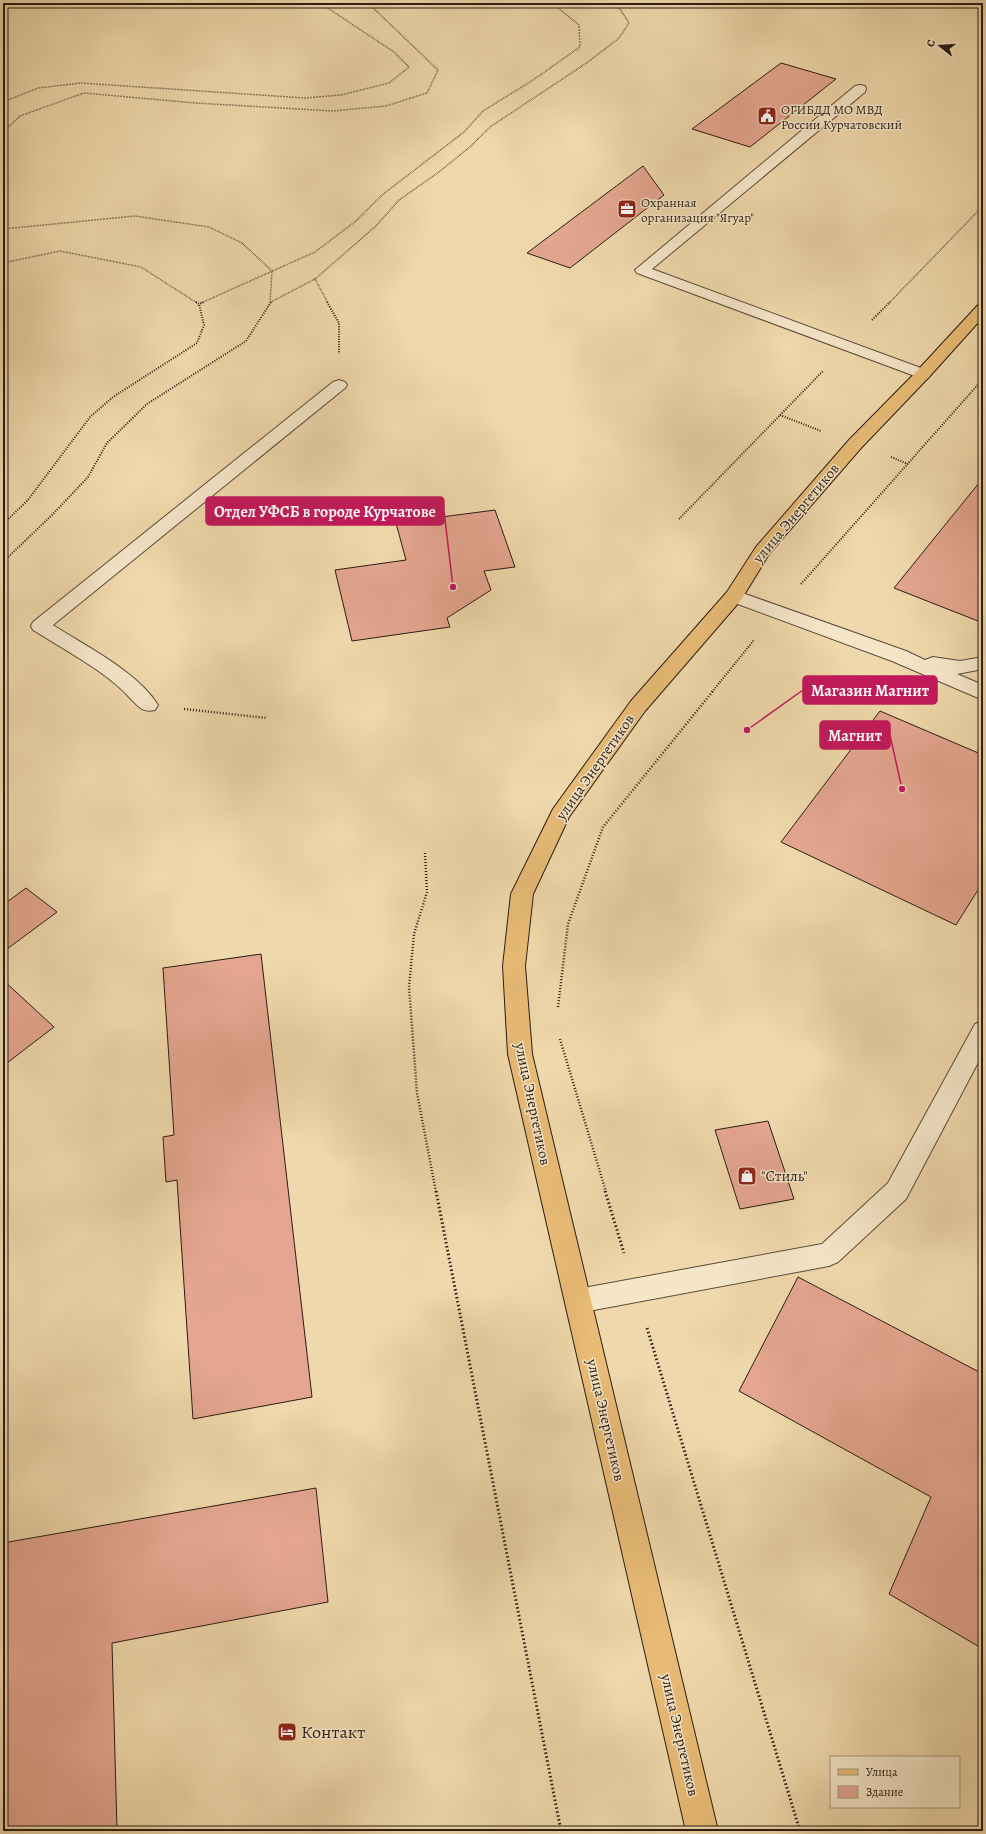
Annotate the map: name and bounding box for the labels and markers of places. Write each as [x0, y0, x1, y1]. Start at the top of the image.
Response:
place label: ОГИБДД МО МВД России Курчатовский [781, 101, 902, 133]
public building icon: ОГИБДД МО МВД России Курчатовский [756, 105, 778, 127]
place label: Охранная организация "Ягуар" [641, 194, 754, 226]
office icon: Охранная организация "Ягуар" [616, 198, 638, 220]
callout: Отдел УФСБ в городе Курчатове [206, 497, 444, 525]
callout: Магазин Магнит [803, 676, 937, 704]
callout: Магнит [820, 721, 890, 749]
shop icon: "Стиль" [736, 1165, 758, 1187]
place label: "Стиль" [761, 1166, 808, 1186]
place label: Контакт [301, 1720, 365, 1744]
hotel icon: Контакт [276, 1721, 298, 1743]

